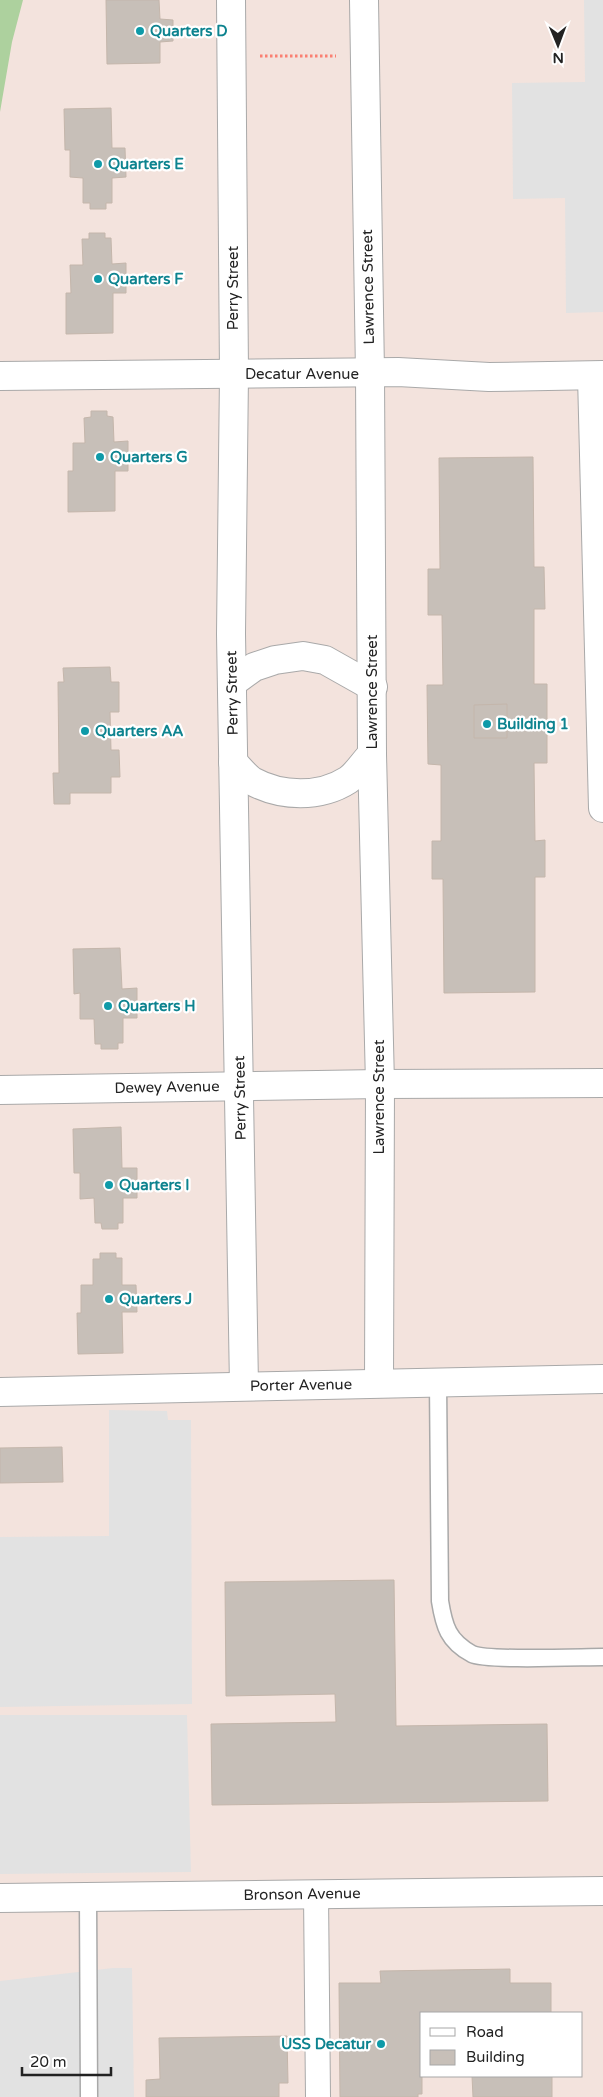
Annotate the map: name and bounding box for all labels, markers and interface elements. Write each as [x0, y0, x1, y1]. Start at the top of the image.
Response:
north arrow [533, 20, 583, 70]
place label: Quarters D [150, 22, 228, 40]
marker: Quarters D [134, 25, 146, 37]
text: N [552, 49, 564, 66]
place label: Quarters E [108, 155, 184, 173]
marker: Quarters E [92, 158, 104, 170]
street label: Lawrence Street [358, 229, 378, 345]
street label: Perry Street [224, 245, 242, 330]
place label: Quarters F [108, 270, 183, 288]
marker: Quarters F [92, 273, 104, 285]
street label: Decatur Avenue [245, 365, 359, 383]
place label: Quarters G [110, 448, 188, 466]
marker: Quarters G [94, 451, 106, 463]
street label: Lawrence Street [363, 634, 381, 750]
street label: Perry Street [222, 650, 242, 735]
place label: Building 1 [497, 715, 569, 734]
marker: Building 1 [481, 718, 493, 730]
place label: Quarters AA [95, 722, 183, 740]
marker: Quarters AA [79, 725, 91, 737]
place label: Quarters H [118, 997, 196, 1015]
marker: Quarters H [102, 1000, 114, 1012]
street label: Lawrence Street [370, 1039, 388, 1155]
street label: Perry Street [230, 1055, 250, 1140]
street label: Dewey Avenue [114, 1077, 220, 1097]
place label: Quarters I [119, 1176, 190, 1194]
marker: Quarters I [103, 1179, 115, 1191]
place label: Quarters J [119, 1290, 192, 1308]
marker: Quarters J [103, 1293, 115, 1305]
street label: Porter Avenue [250, 1375, 352, 1395]
street label: Bronson Avenue [243, 1884, 361, 1904]
legend [420, 2012, 583, 2077]
text: Road [466, 2023, 504, 2041]
place label: USS Decatur [281, 2035, 371, 2053]
marker: USS Decatur [375, 2038, 387, 2050]
scale bar [22, 2044, 111, 2076]
text: Building [466, 2048, 525, 2066]
text: 20 m [30, 2053, 67, 2071]

